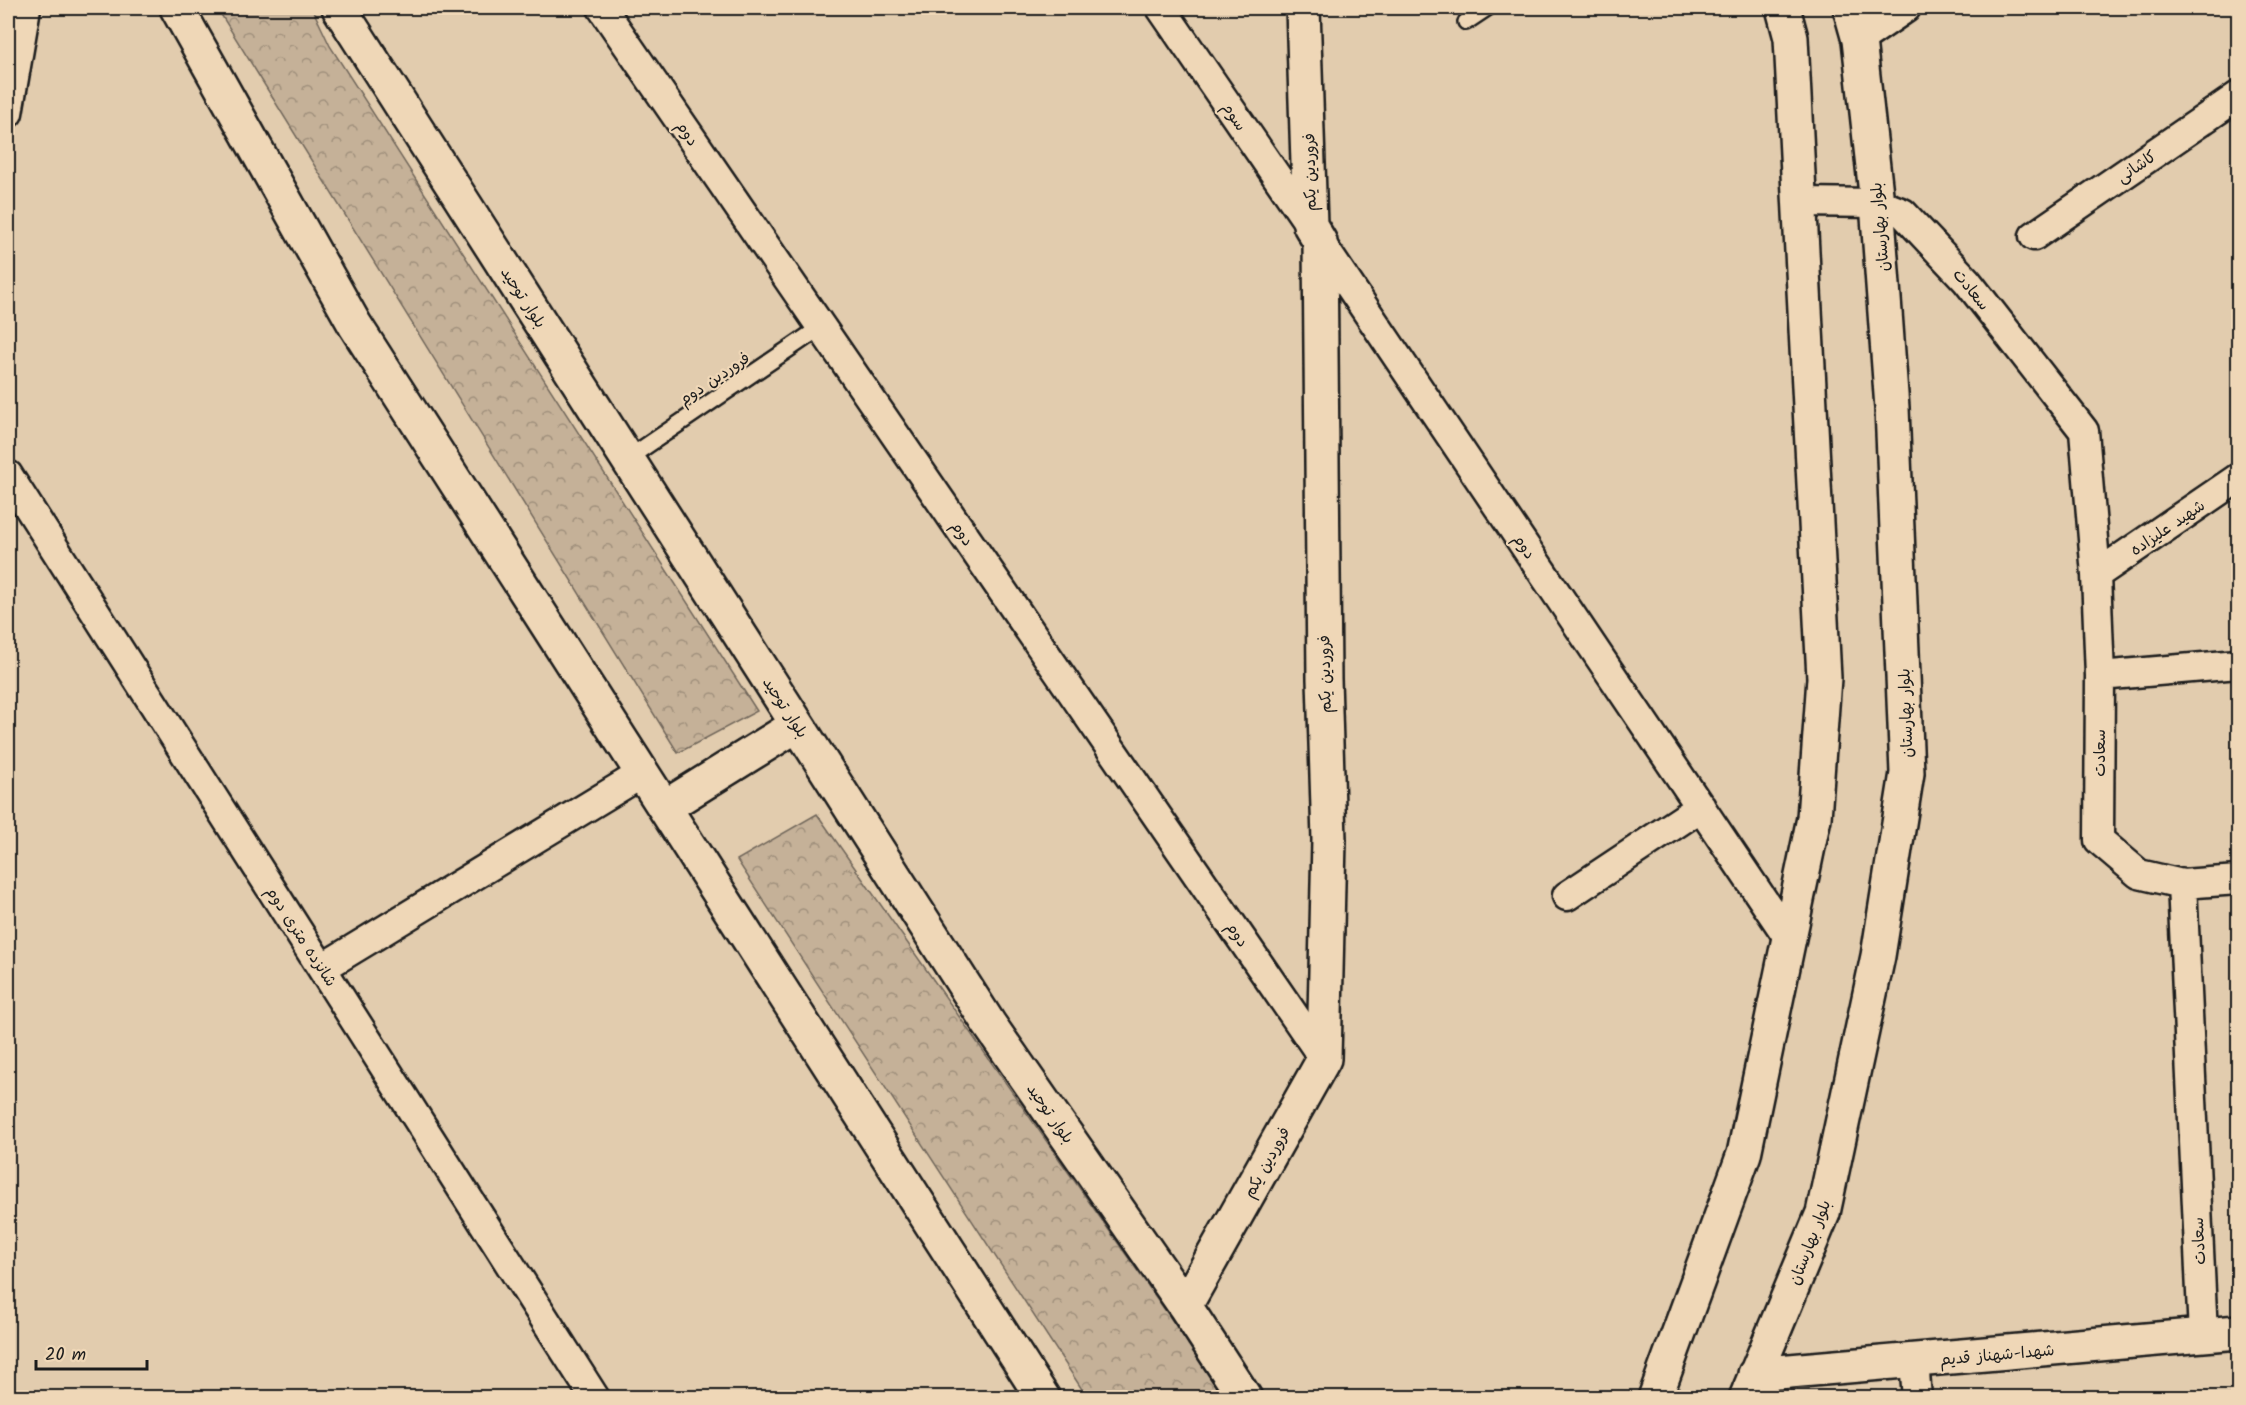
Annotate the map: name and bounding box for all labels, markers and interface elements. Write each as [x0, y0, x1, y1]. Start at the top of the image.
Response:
street label: سوم [1215, 97, 1253, 136]
street label: دوم [669, 116, 704, 152]
street label: فروردین یکم [1297, 133, 1324, 211]
street label: کاشانی [2112, 145, 2162, 190]
street label: بلوار بهارستان [1864, 181, 1897, 273]
street label: بلوار توحید [494, 262, 552, 333]
street label: سعادت [1946, 264, 1996, 316]
street label: فروردین دوم [674, 346, 756, 412]
street label: شهید علیزاده [2125, 494, 2210, 563]
street label: دوم [944, 516, 979, 552]
street label: دوم [1506, 529, 1541, 565]
street label: فروردین یکم [1312, 635, 1339, 713]
street label: بلوار بهارستان [1892, 668, 1921, 758]
street label: بلوار توحید [756, 672, 814, 743]
street label: سعادت [2088, 729, 2113, 777]
street label: شانزده متری دوم [259, 882, 343, 992]
street label: دوم [1219, 917, 1254, 953]
street label: بلوار توحید [1020, 1078, 1080, 1149]
street label: فروردین یکم [1237, 1123, 1297, 1203]
street label: بلوار بهارستان [1783, 1196, 1838, 1289]
street label: سعادت [2186, 1216, 2213, 1265]
scale bar [36, 1333, 147, 1371]
street label: شهدا-شهناز قدیم [1939, 1338, 2055, 1373]
text: 20 m [45, 1341, 86, 1370]

